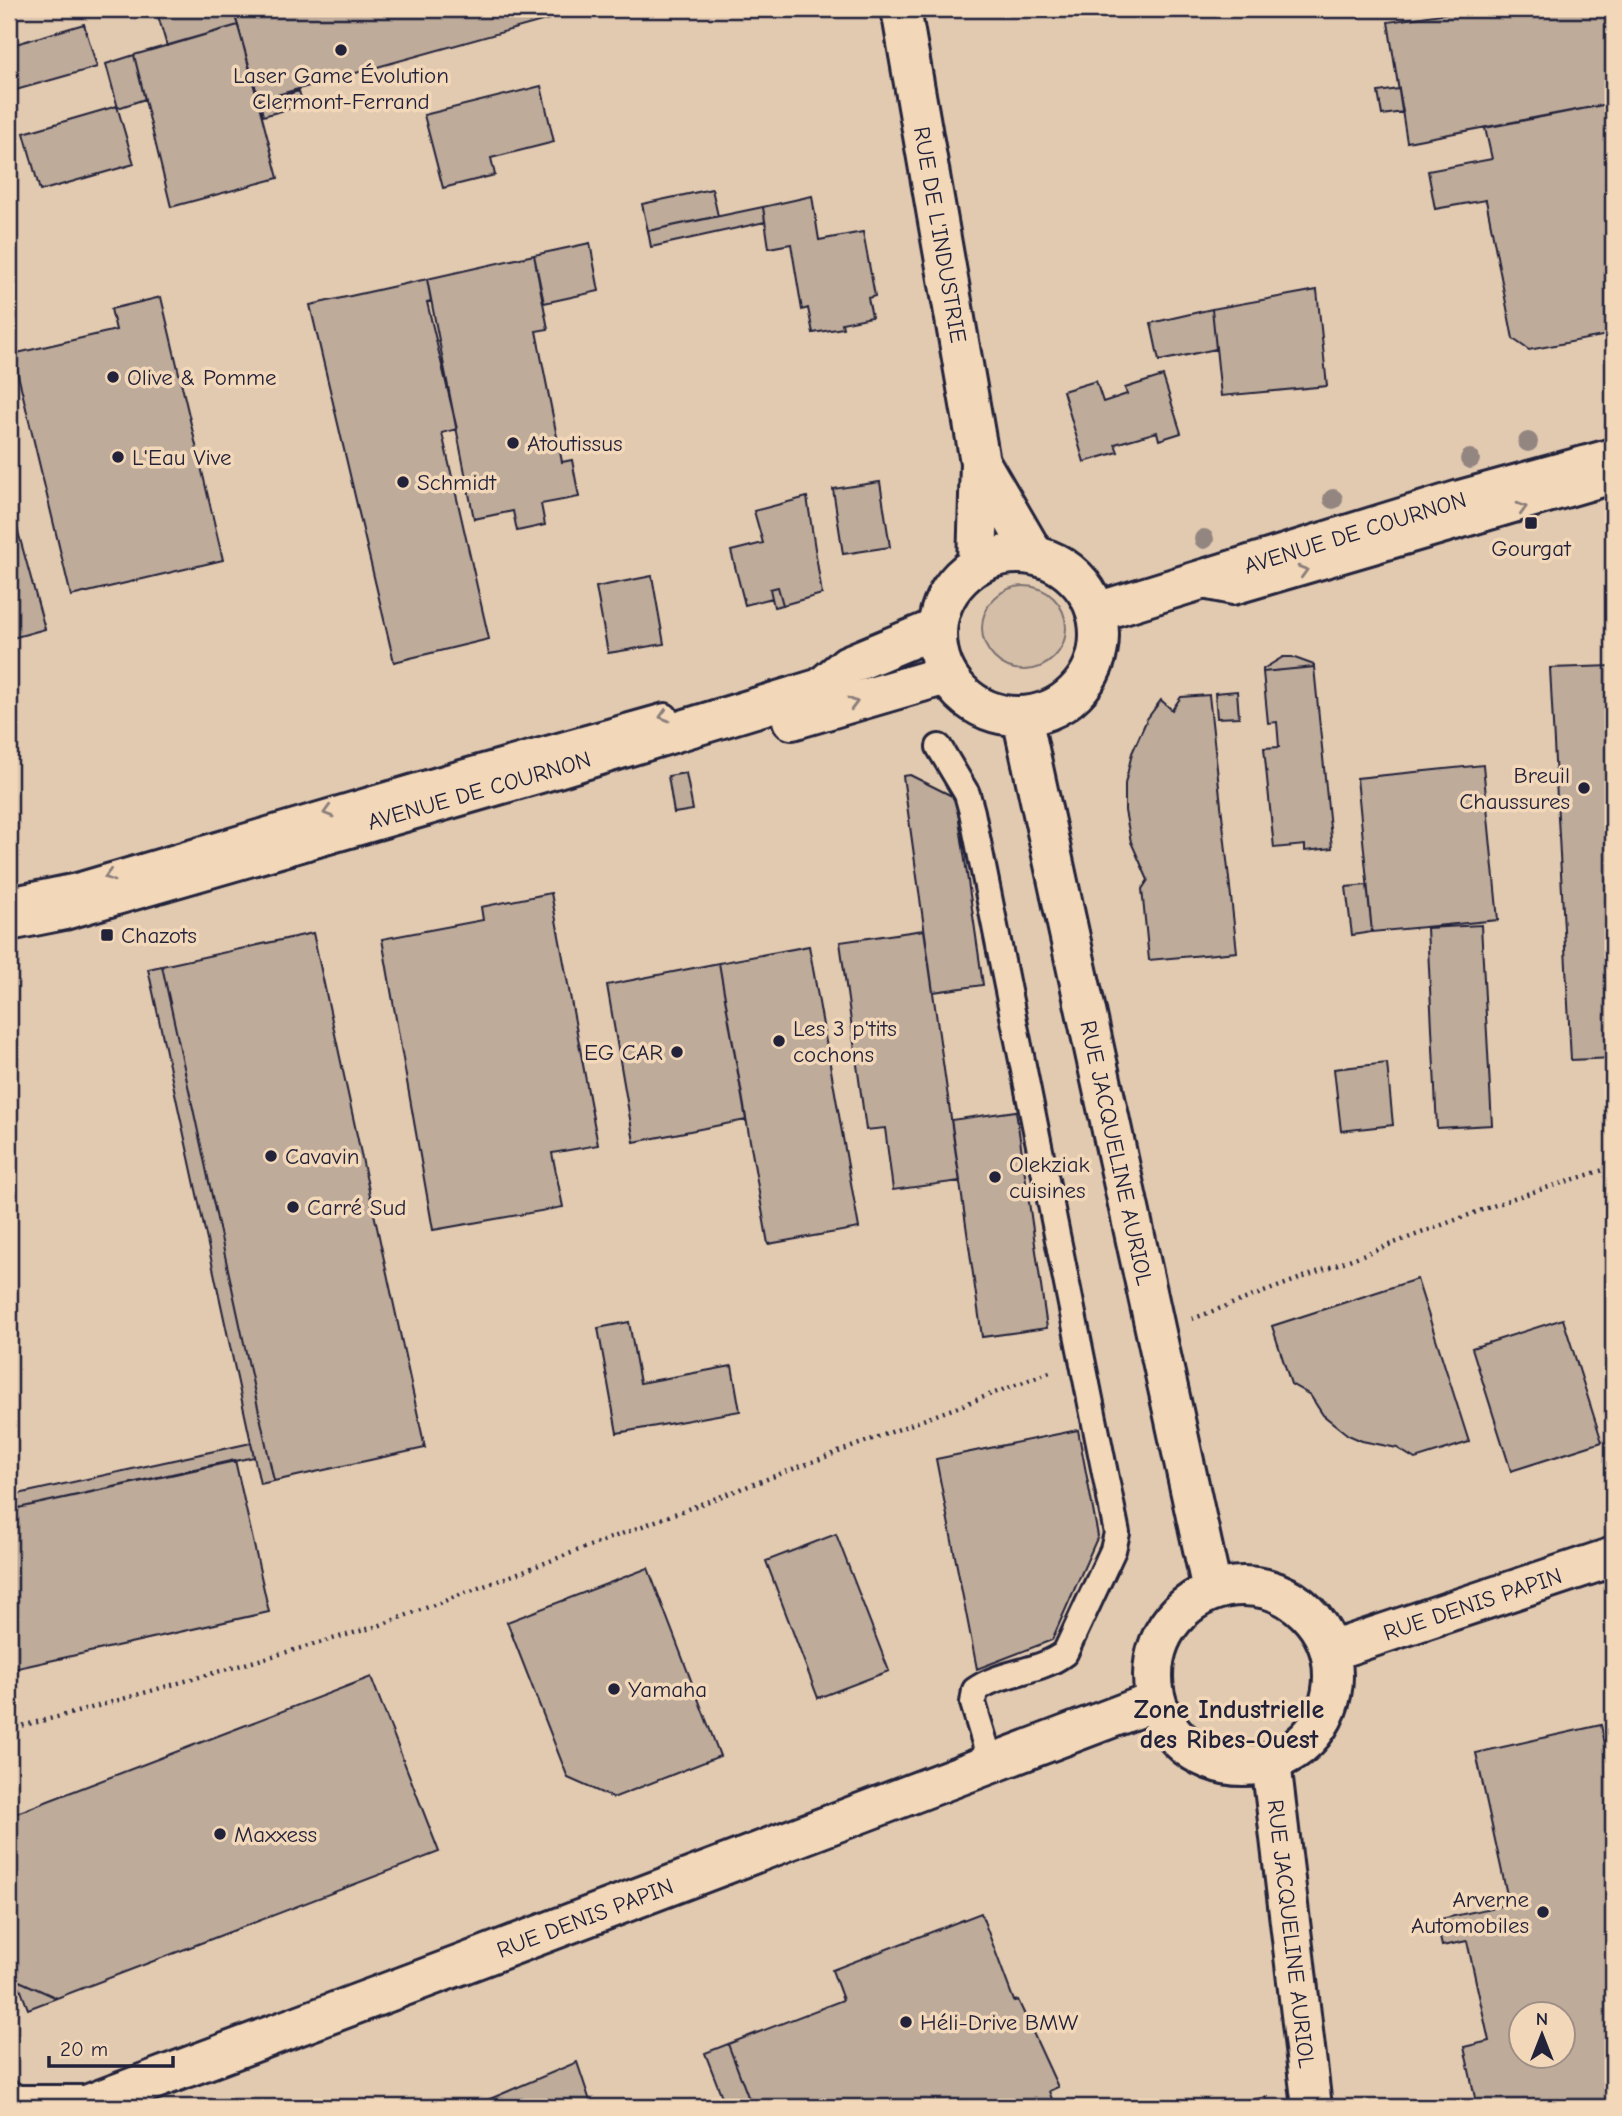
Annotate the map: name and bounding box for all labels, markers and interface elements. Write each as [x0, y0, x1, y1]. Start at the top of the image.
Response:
marker: Laser Game Évolution Clermont-Ferrand [333, 42, 349, 58]
place label: Laser Game Évolution Clermont-Ferrand [233, 62, 449, 115]
street label: RUE DE L'INDUSTRIE [908, 124, 972, 345]
place label: Olive & Pomme [127, 364, 277, 391]
marker: Olive & Pomme [105, 369, 121, 385]
place label: Atoutissus [527, 430, 622, 457]
marker: Atoutissus [505, 435, 521, 451]
place label: L'Eau Vive [132, 444, 231, 471]
marker: L'Eau Vive [110, 449, 126, 465]
place label: Schmidt [417, 469, 498, 496]
marker: Schmidt [395, 474, 411, 490]
street label: AVENUE DE COURNON [1241, 485, 1469, 579]
one-way arrow [1516, 502, 1528, 517]
marker: Gourgat [1523, 515, 1539, 531]
place label: Gourgat [1491, 535, 1572, 562]
one-way arrow [1297, 565, 1309, 580]
one-way arrow [846, 697, 858, 711]
one-way arrow [658, 708, 670, 722]
street label: AVENUE DE COURNON [364, 745, 594, 835]
place label: Breuil Chaussures [1459, 762, 1570, 815]
marker: Breuil Chaussures [1576, 780, 1592, 796]
one-way arrow [322, 804, 334, 818]
one-way arrow [104, 868, 116, 883]
place label: Chazots [121, 922, 197, 949]
marker: Chazots [99, 927, 115, 943]
place label: Les 3 p'tits cochons [793, 1015, 897, 1068]
street label: RUE JACQUELINE AURIOL [1075, 1018, 1159, 1288]
marker: Les 3 p'tits cochons [771, 1033, 787, 1049]
place label: EG CAR [584, 1039, 663, 1066]
marker: EG CAR [669, 1044, 685, 1060]
place label: Cavavin [285, 1143, 360, 1170]
marker: Cavavin [263, 1148, 279, 1164]
place label: Olekziak cuisines [1009, 1151, 1090, 1204]
marker: Olekziak cuisines [987, 1169, 1003, 1185]
place label: Carré Sud [307, 1194, 406, 1221]
marker: Carré Sud [285, 1199, 301, 1215]
street label: RUE DENIS PAPIN [1380, 1562, 1565, 1646]
place label: Yamaha [628, 1676, 707, 1703]
marker: Yamaha [606, 1681, 622, 1697]
district label: Zone Industrielle des Ribes-Ouest [1134, 1695, 1324, 1755]
street label: RUE JACQUELINE AURIOL [1262, 1798, 1321, 2070]
place label: Maxxess [234, 1821, 317, 1848]
marker: Maxxess [212, 1826, 228, 1842]
street label: RUE DENIS PAPIN [493, 1872, 677, 1963]
place label: Arverne Automobiles [1411, 1886, 1529, 1939]
marker: Arverne Automobiles [1535, 1904, 1551, 1920]
north arrow [1506, 2000, 1576, 2070]
text: N [1536, 2008, 1548, 2030]
place label: Héli-Drive BMW [920, 2009, 1078, 2036]
marker: Héli-Drive BMW [898, 2014, 914, 2030]
scale bar [49, 2025, 173, 2069]
text: 20 m [60, 2037, 108, 2061]

